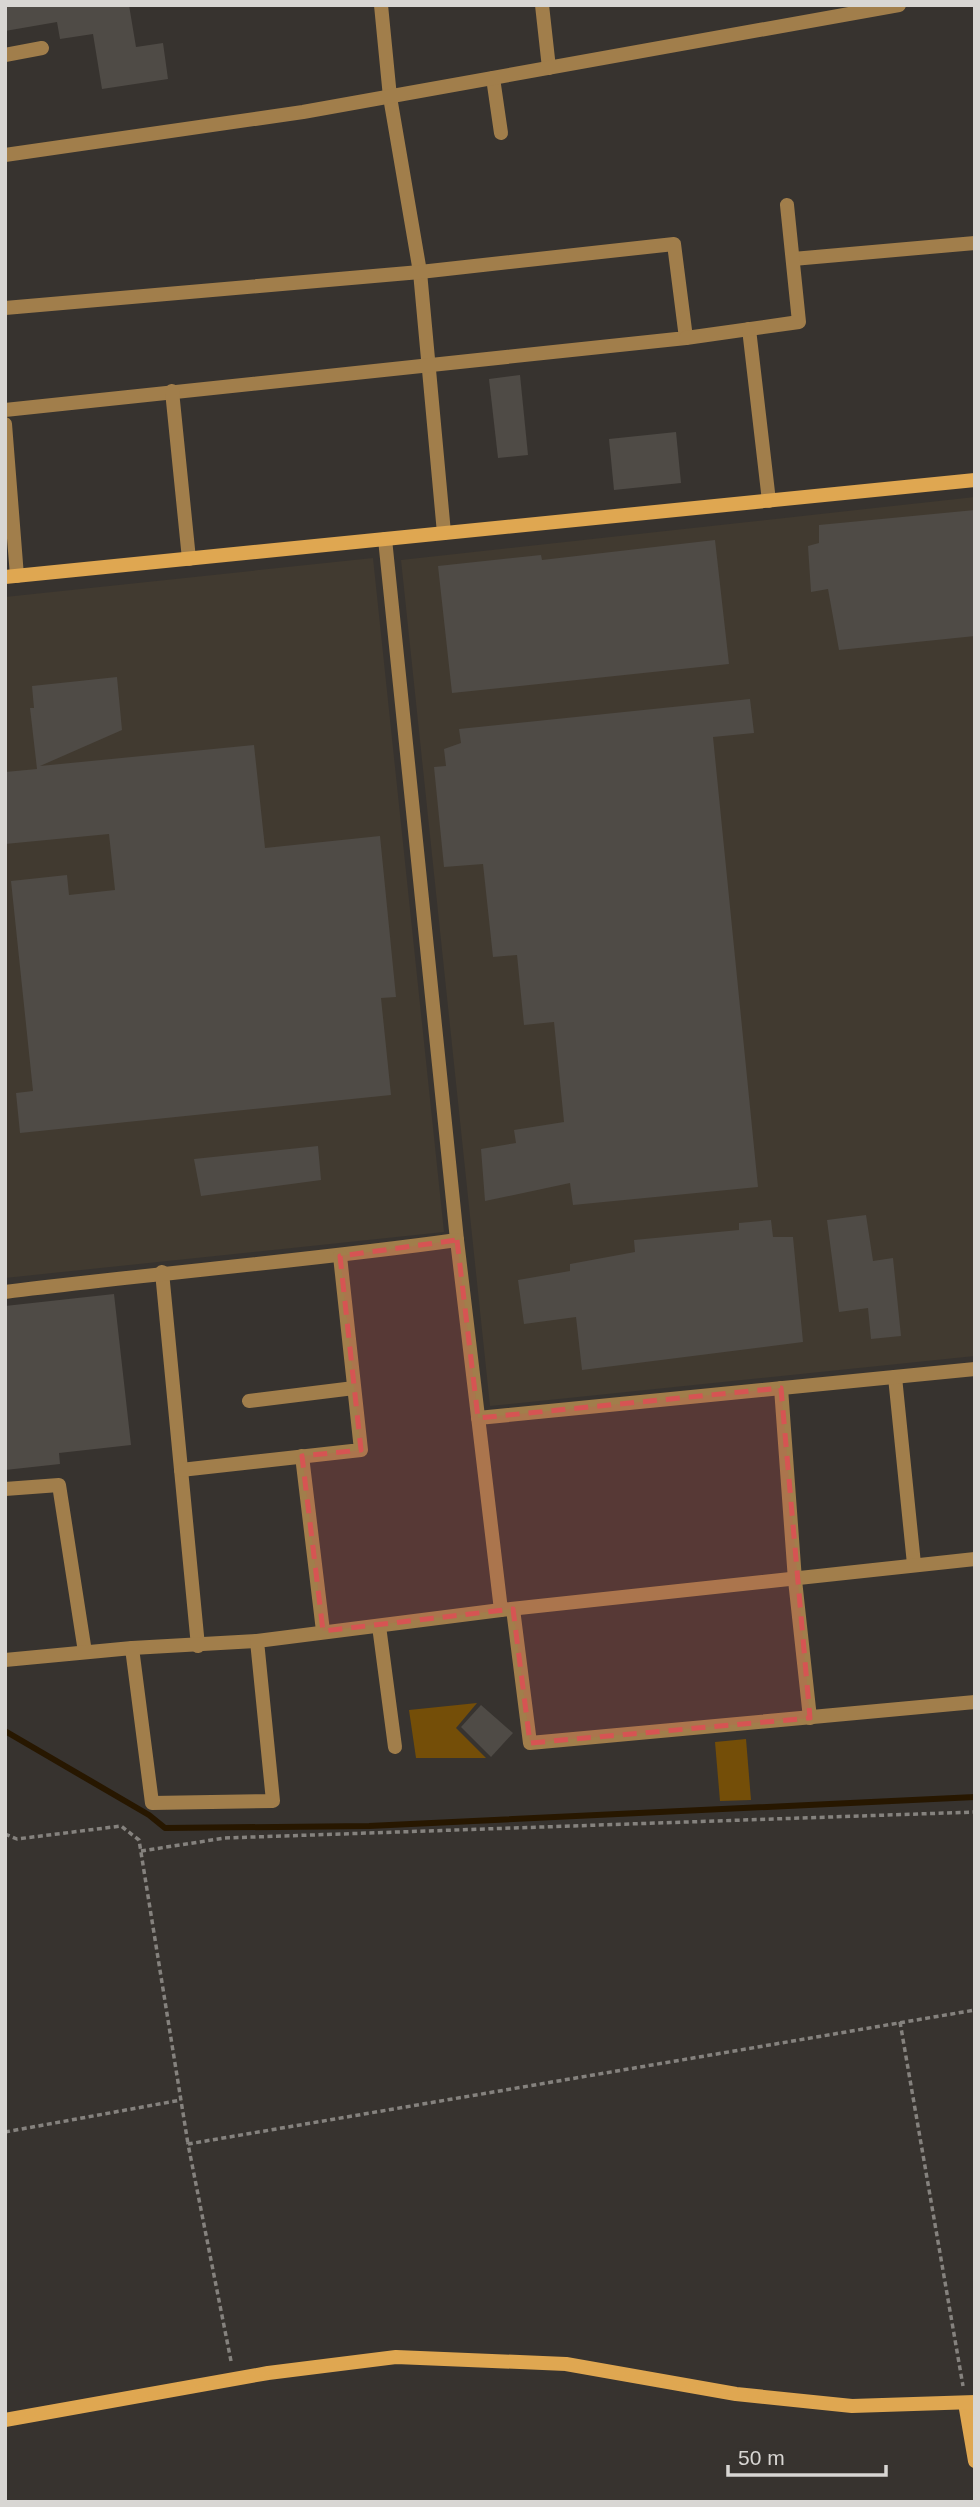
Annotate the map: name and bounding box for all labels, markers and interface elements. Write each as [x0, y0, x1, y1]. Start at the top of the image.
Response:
scale bar [728, 2434, 886, 2478]
text: 50 m [738, 2446, 785, 2469]

